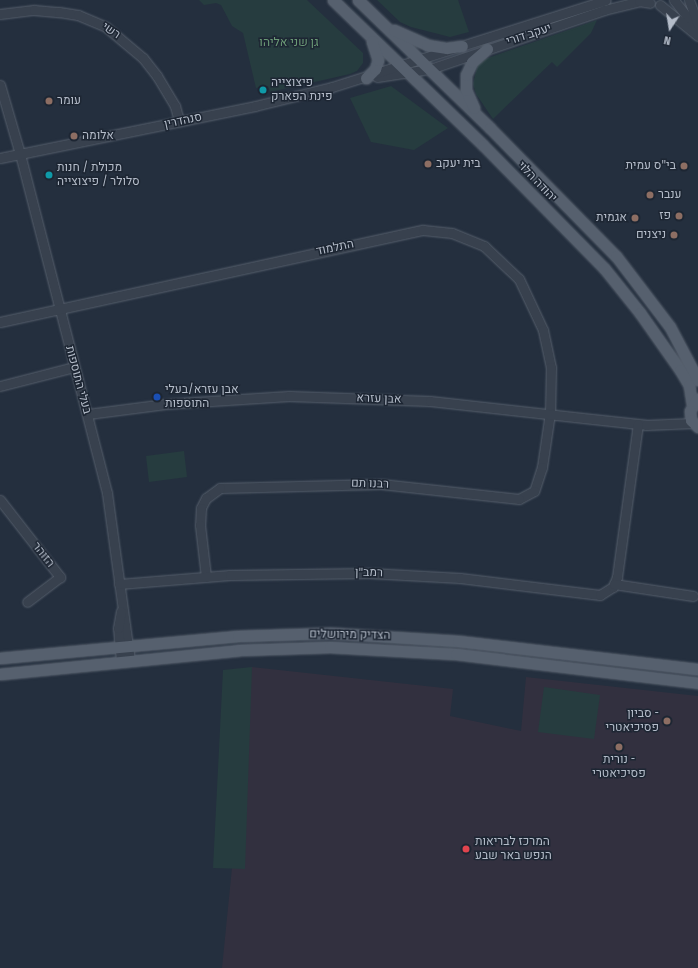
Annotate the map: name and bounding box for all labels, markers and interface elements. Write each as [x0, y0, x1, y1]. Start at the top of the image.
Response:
north arrow [650, 8, 690, 48]
street label: רשי [99, 20, 123, 42]
street label: יעקב דורי [505, 21, 553, 49]
text: N [663, 33, 672, 47]
park label: גן שני אליהו [259, 36, 319, 50]
place label: פיצוצייה פינת הפארק [271, 76, 332, 104]
marker: פיצוצייה פינת הפארק [258, 85, 268, 95]
place label: עומר [57, 94, 81, 108]
marker: עומר [44, 96, 54, 106]
street label: סנהדרין [163, 110, 203, 132]
place label: אלומה [82, 129, 114, 143]
marker: אלומה [69, 131, 79, 141]
place label: בית יעקב [436, 157, 481, 171]
marker: בית יעקב [423, 159, 433, 169]
street label: יהודה הלוי [514, 159, 560, 205]
place label: בי"ס עמית [625, 159, 676, 173]
place label: מכולת / חנות סלולר / פיצוצייה [57, 161, 140, 189]
marker: בי"ס עמית [679, 161, 689, 171]
marker: מכולת / חנות סלולר / פיצוצייה [44, 170, 54, 180]
place label: ענבר [658, 188, 682, 202]
marker: ענבר [645, 190, 655, 200]
place label: פז [659, 209, 671, 223]
place label: אגמית [596, 211, 627, 225]
marker: פז [674, 211, 684, 221]
marker: אגמית [630, 213, 640, 223]
place label: ניצנים [636, 228, 666, 242]
marker: ניצנים [669, 230, 679, 240]
street label: התלמוד [315, 237, 355, 259]
street label: בעלי התוספות [62, 344, 94, 416]
place label: אבן עזרא/בעלי התוספות [165, 383, 239, 411]
street label: אבן עזרא [356, 391, 402, 407]
marker: אבן עזרא/בעלי התוספות [152, 392, 162, 402]
street label: רבנו תם [351, 476, 389, 492]
street label: הזוהר [29, 540, 57, 570]
street label: רמב"ן [355, 566, 383, 580]
street label: הצדיק מירושלים [309, 627, 391, 643]
place label: סביון - פסיכיאטרי [606, 707, 659, 735]
marker: סביון - פסיכיאטרי [662, 716, 672, 726]
marker: נורית - פסיכיאטרי [614, 742, 624, 752]
place label: נורית - פסיכיאטרי [592, 753, 646, 781]
place label: המרכז לבריאות הנפש באר שבע [475, 835, 552, 863]
marker: המרכז לבריאות הנפש באר שבע [460, 843, 472, 855]

